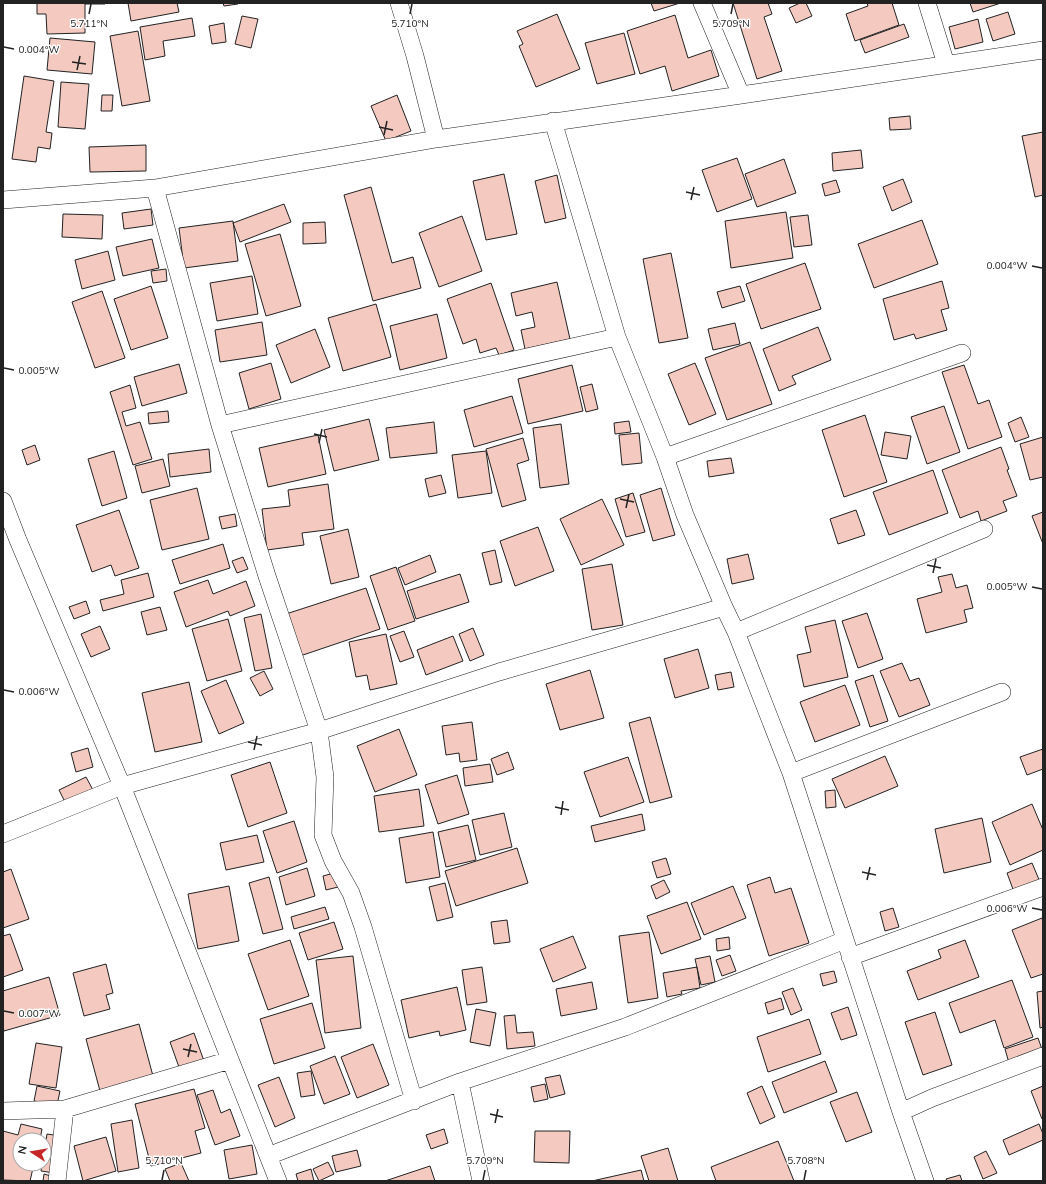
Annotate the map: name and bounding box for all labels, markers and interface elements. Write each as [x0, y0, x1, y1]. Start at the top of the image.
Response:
text: 5.711°N [70, 17, 108, 31]
text: 5.710°N [391, 17, 429, 31]
text: 5.709°N [712, 17, 750, 31]
text: 0.004°W [18, 43, 60, 57]
text: 0.004°W [986, 259, 1028, 273]
text: 0.005°W [18, 364, 60, 378]
text: 0.005°W [986, 580, 1028, 594]
text: 0.006°W [18, 685, 60, 699]
text: 0.006°W [986, 902, 1028, 916]
text: 0.007°W [18, 1007, 60, 1021]
north arrow [12, 1132, 52, 1172]
text: N [15, 1144, 31, 1156]
text: 5.710°N [145, 1154, 183, 1168]
text: 5.709°N [466, 1154, 504, 1168]
text: 5.708°N [787, 1154, 825, 1168]

